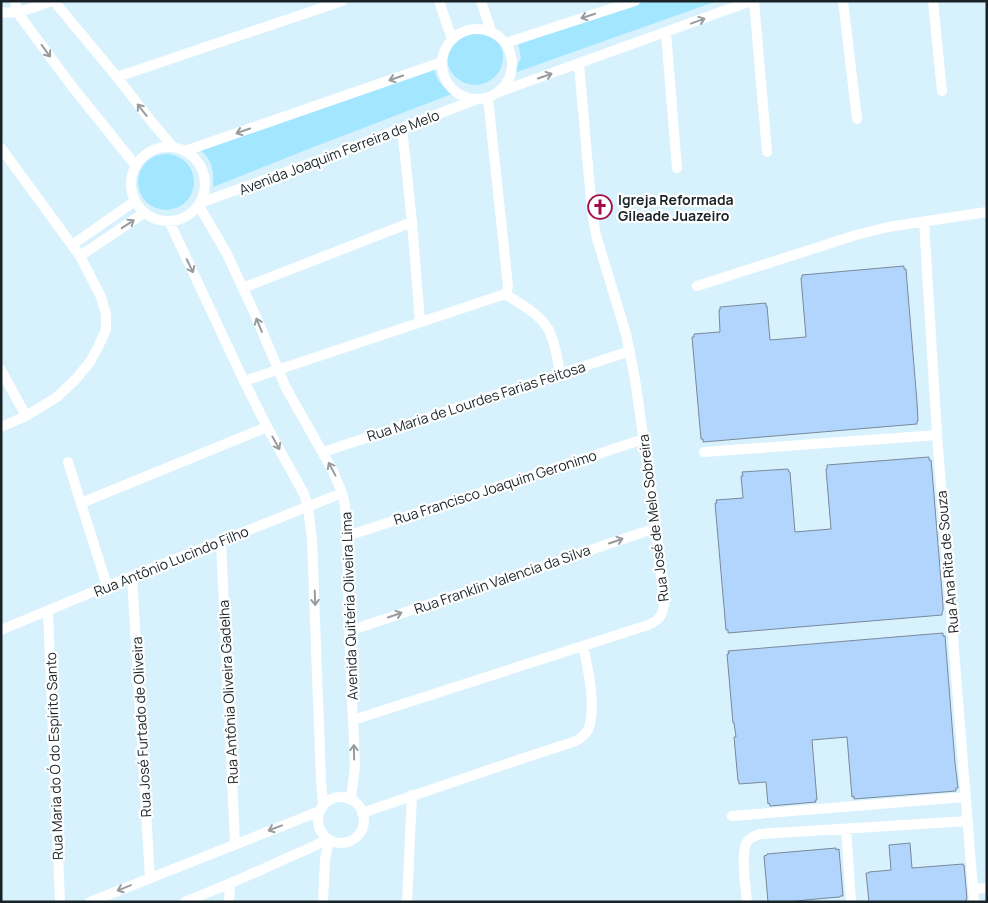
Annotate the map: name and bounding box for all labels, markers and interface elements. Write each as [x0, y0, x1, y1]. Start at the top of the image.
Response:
one-way arrow [581, 12, 597, 22]
one-way arrow [690, 16, 705, 25]
one-way arrow [41, 44, 51, 58]
one-way arrow [537, 71, 552, 80]
one-way arrow [389, 74, 404, 83]
one-way arrow [137, 103, 147, 117]
street label: Avenida Joaquim Ferreira de Melo [236, 105, 442, 199]
one-way arrow [235, 127, 251, 136]
place label: Igreja Reformada Gileade Juazeiro [618, 190, 734, 225]
church icon: Igreja Reformada Gileade Juazeiro [587, 194, 613, 220]
one-way arrow [120, 219, 134, 229]
one-way arrow [186, 258, 195, 273]
one-way arrow [254, 317, 263, 333]
street label: Rua Maria de Lourdes Farias Feitosa [364, 357, 588, 445]
street label: Rua José de Melo Sobreira [633, 433, 673, 603]
one-way arrow [271, 436, 281, 451]
street label: Rua Francisco Joaquim Geronimo [391, 445, 599, 529]
one-way arrow [327, 462, 337, 477]
street label: Rua Ana Rita de Souza [931, 490, 963, 634]
street label: Avenida Quitéria Oliveira Lima [336, 512, 362, 700]
street label: Rua Antônio Lucindo Filho [91, 521, 251, 601]
one-way arrow [608, 536, 623, 545]
street label: Rua Franklin Valencia da Silva [411, 540, 593, 618]
one-way arrow [310, 590, 319, 606]
street label: Rua Antônia Oliveira Gadelha [214, 599, 242, 785]
one-way arrow [387, 610, 403, 619]
street label: Rua José Furtado de Oliveira [127, 636, 155, 818]
street label: Rua Maria do Ó do Espírito Santo [41, 652, 67, 860]
one-way arrow [349, 744, 359, 760]
one-way arrow [268, 824, 283, 834]
one-way arrow [117, 884, 132, 894]

